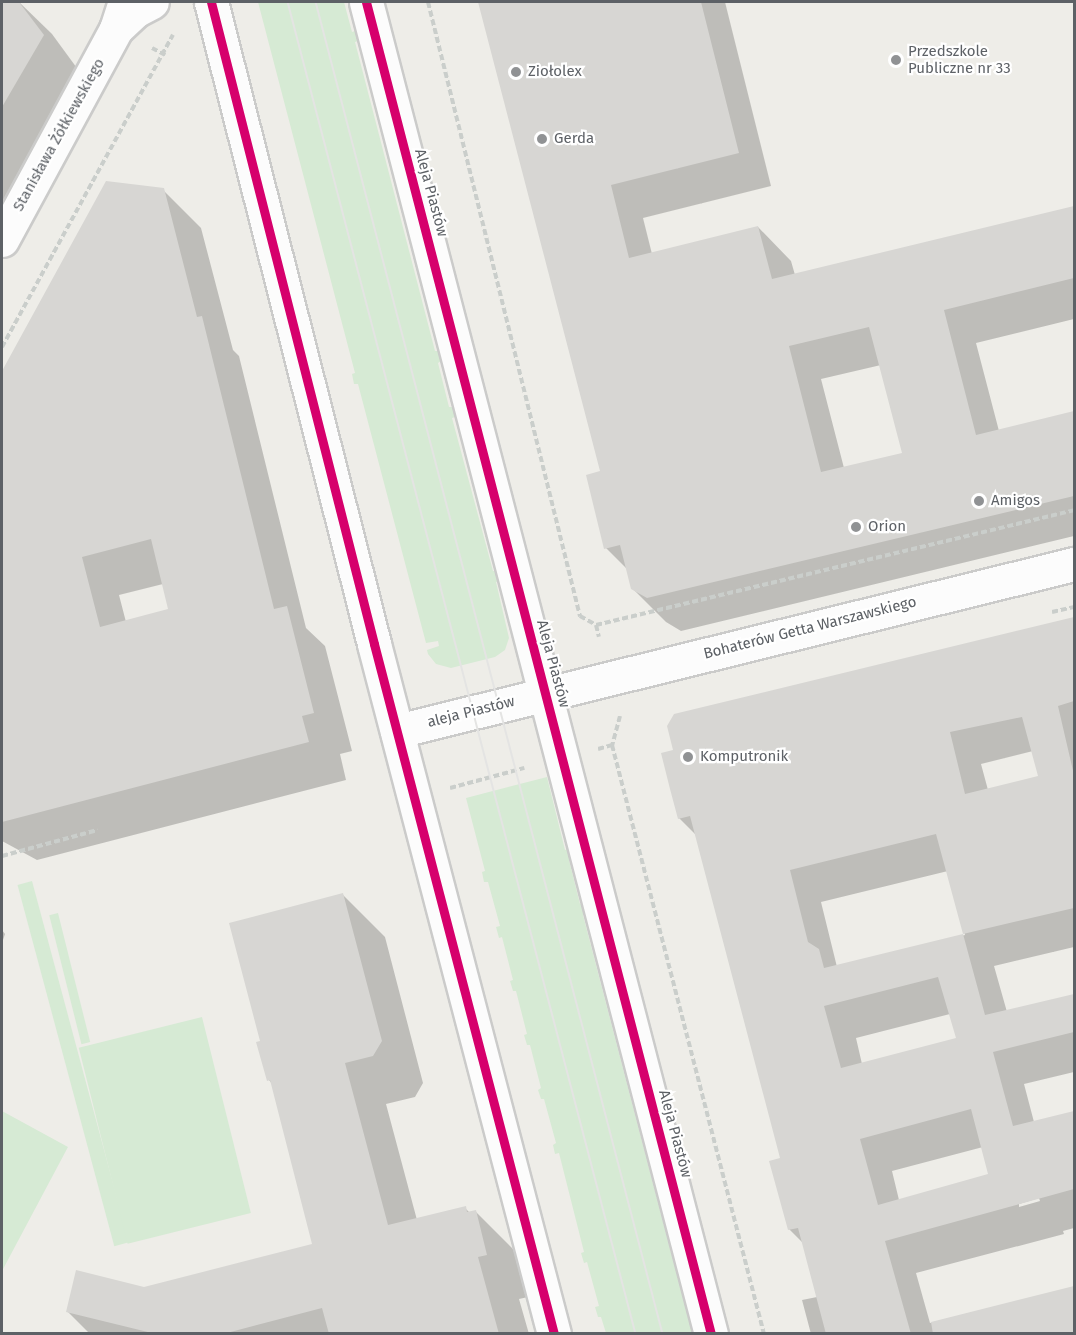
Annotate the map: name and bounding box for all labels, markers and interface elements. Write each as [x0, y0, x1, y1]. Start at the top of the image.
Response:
place label: Przedszkole Publiczne nr 33 [908, 42, 1011, 77]
marker: Przedszkole Publiczne nr 33 [889, 53, 903, 67]
street label: Stanisława Żółkiewskiego [9, 55, 109, 215]
place label: Ziołolex [528, 63, 582, 81]
marker: Ziołolex [509, 65, 523, 79]
place label: Gerda [554, 130, 594, 148]
marker: Gerda [535, 132, 549, 146]
street label: Aleja Piastów [411, 147, 451, 239]
place label: Amigos [991, 492, 1040, 510]
marker: Amigos [972, 494, 986, 508]
place label: Orion [868, 518, 906, 536]
marker: Orion [849, 520, 863, 534]
street label: Bohaterów Getta Warszawskiego [702, 593, 918, 663]
street label: Aleja Piastów [533, 618, 573, 710]
street label: aleja Piastów [425, 692, 517, 732]
place label: Komputronik [700, 748, 788, 766]
marker: Komputronik [681, 750, 695, 764]
street label: Aleja Piastów [655, 1088, 695, 1180]

